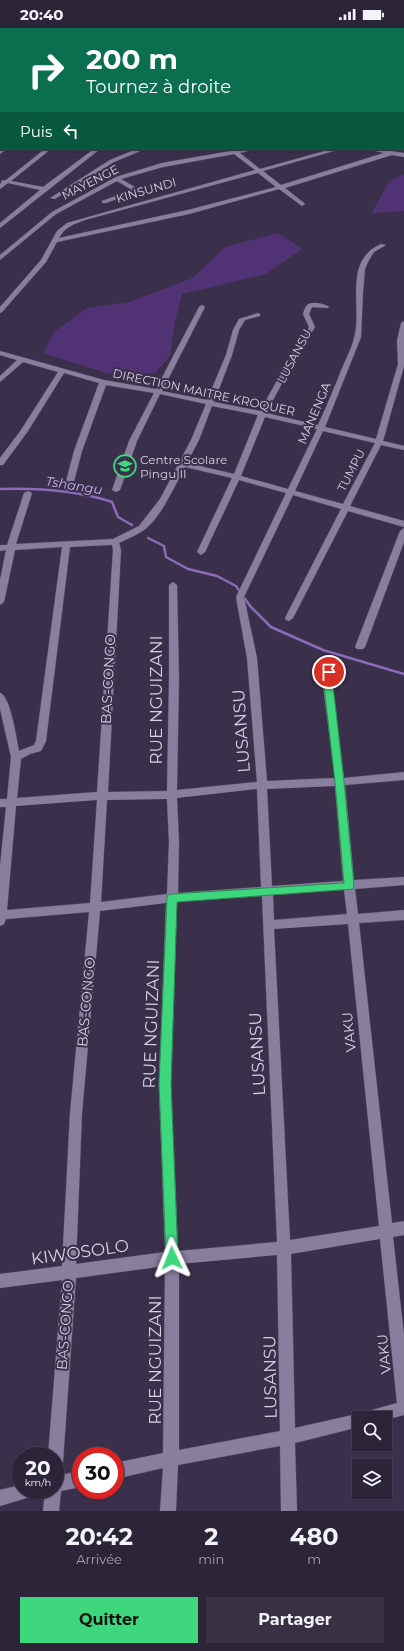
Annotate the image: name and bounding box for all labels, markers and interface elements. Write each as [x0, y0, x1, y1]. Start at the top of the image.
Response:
text: 20:40 [20, 5, 64, 24]
text: 200 m [86, 42, 178, 76]
icon: right [20, 44, 72, 96]
text: Tournez à droite [86, 76, 231, 98]
icon: left [60, 120, 82, 142]
text: Puis [20, 122, 52, 141]
street label: MAYENGE [59, 161, 121, 203]
street label: KINSUNDI [114, 174, 178, 206]
street label: LUSANSU [274, 326, 314, 386]
street label: DIRECTION MAITRE KROQUER [111, 365, 297, 419]
street label: MANENGA [294, 380, 334, 446]
street label: TUMPU [334, 446, 368, 494]
place label: Centre Scolare Pingu II [140, 452, 227, 481]
school or university icon: Centre Scolare Pingu II [112, 453, 138, 479]
water label: Tshangu [44, 473, 104, 497]
street label: BAS-CONGO [97, 633, 119, 724]
street label: RUE NGUIZANI [146, 635, 166, 765]
pin [312, 655, 346, 689]
icon: arrive [318, 661, 340, 683]
street label: LUSANSU [228, 689, 254, 773]
street label: BAS-CONGO [73, 956, 99, 1048]
street label: RUE NGUIZANI [139, 959, 163, 1089]
street label: VAKU [338, 1011, 360, 1053]
street label: LUSANSU [245, 1012, 269, 1096]
street label: KIWOSOLO [30, 1235, 130, 1269]
position arrow [151, 1237, 193, 1279]
street label: BAS-CONGO [53, 1279, 77, 1371]
street label: RUE NGUIZANI [145, 1295, 165, 1425]
street label: VAKU [373, 1333, 395, 1375]
street label: LUSANSU [259, 1335, 281, 1419]
map controls [352, 1411, 392, 1499]
button: search [352, 1411, 392, 1451]
speed limit sign: 30 [72, 1447, 124, 1499]
text: 20 [25, 1456, 51, 1480]
button: layers [352, 1459, 392, 1499]
text: km/h [25, 1476, 51, 1489]
text: 20:42 [65, 1522, 133, 1551]
text: 2 [204, 1522, 218, 1551]
text: 480 [290, 1522, 339, 1551]
text: Arrivée [76, 1551, 122, 1567]
text: min [198, 1551, 224, 1567]
text: m [307, 1551, 321, 1567]
button: Quitter [20, 1597, 198, 1643]
button: Partager [206, 1597, 384, 1643]

